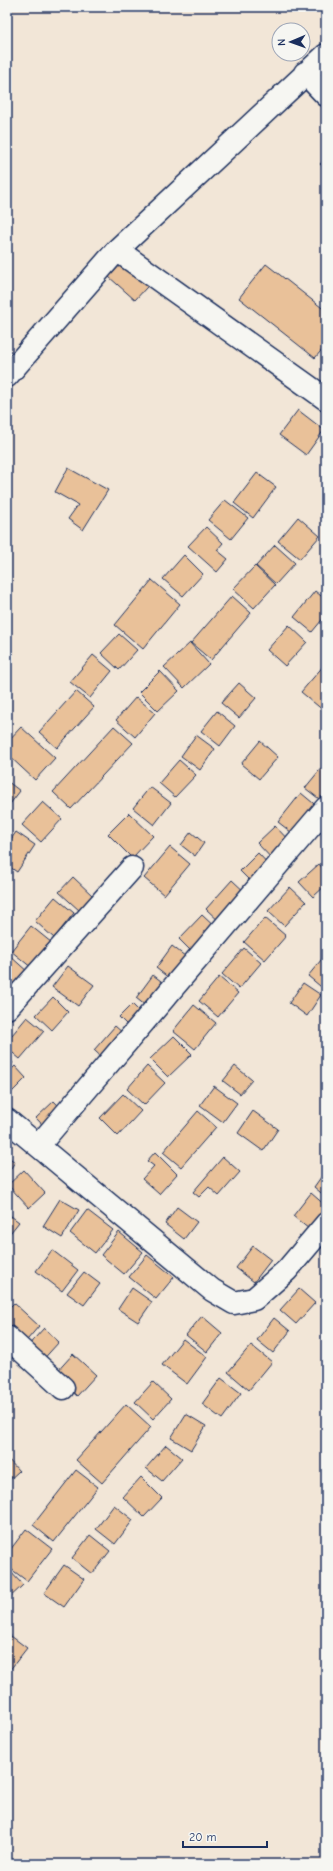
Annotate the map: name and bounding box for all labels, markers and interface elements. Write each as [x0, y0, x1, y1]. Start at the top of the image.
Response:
north arrow [271, 22, 311, 62]
text: N [275, 39, 288, 46]
scale bar [183, 1823, 267, 1849]
text: 20 m [189, 1830, 217, 1844]

